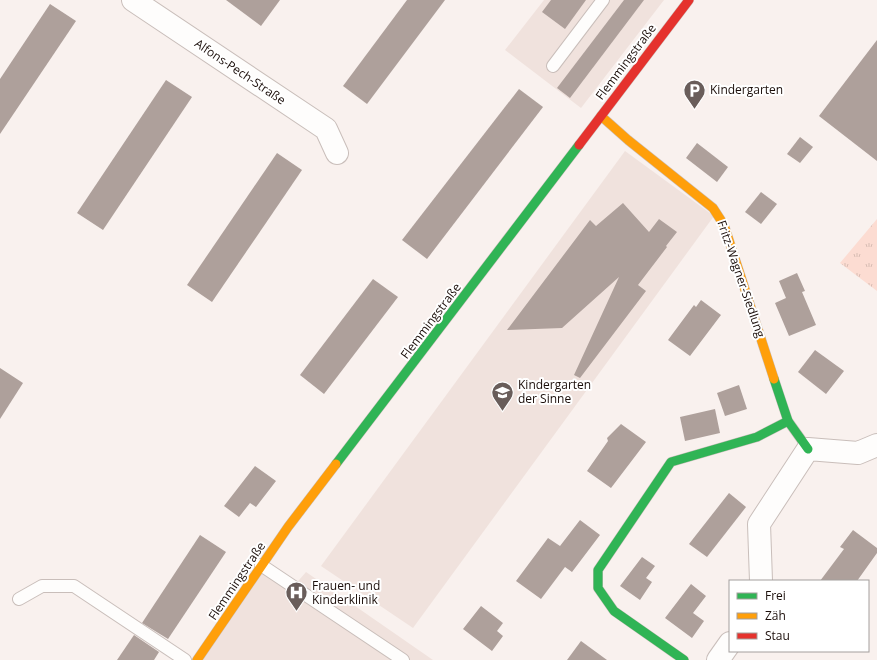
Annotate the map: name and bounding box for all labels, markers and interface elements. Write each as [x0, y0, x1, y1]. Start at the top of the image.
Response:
street label: Flemmingstraße [591, 20, 660, 103]
street label: Alfons-Pech-Straße [191, 35, 289, 109]
parking icon: Kindergarten [681, 77, 707, 110]
place label: Kindergarten [710, 81, 783, 98]
street label: Fritz-Wagner-Siedlung [713, 218, 770, 340]
street label: Flemmingstraße [396, 279, 465, 362]
place label: Kindergarten der Sinne [518, 376, 591, 407]
school or university icon: Kindergarten der Sinne [489, 379, 515, 412]
street label: Flemmingstraße [204, 538, 269, 623]
place label: Frauen- und Kinderklinik [312, 577, 380, 608]
hospital icon: Frauen- und Kinderklinik [284, 580, 310, 613]
legend [729, 580, 869, 652]
text: Frei [765, 587, 786, 604]
text: Zäh [765, 607, 786, 624]
text: Stau [765, 627, 790, 644]

